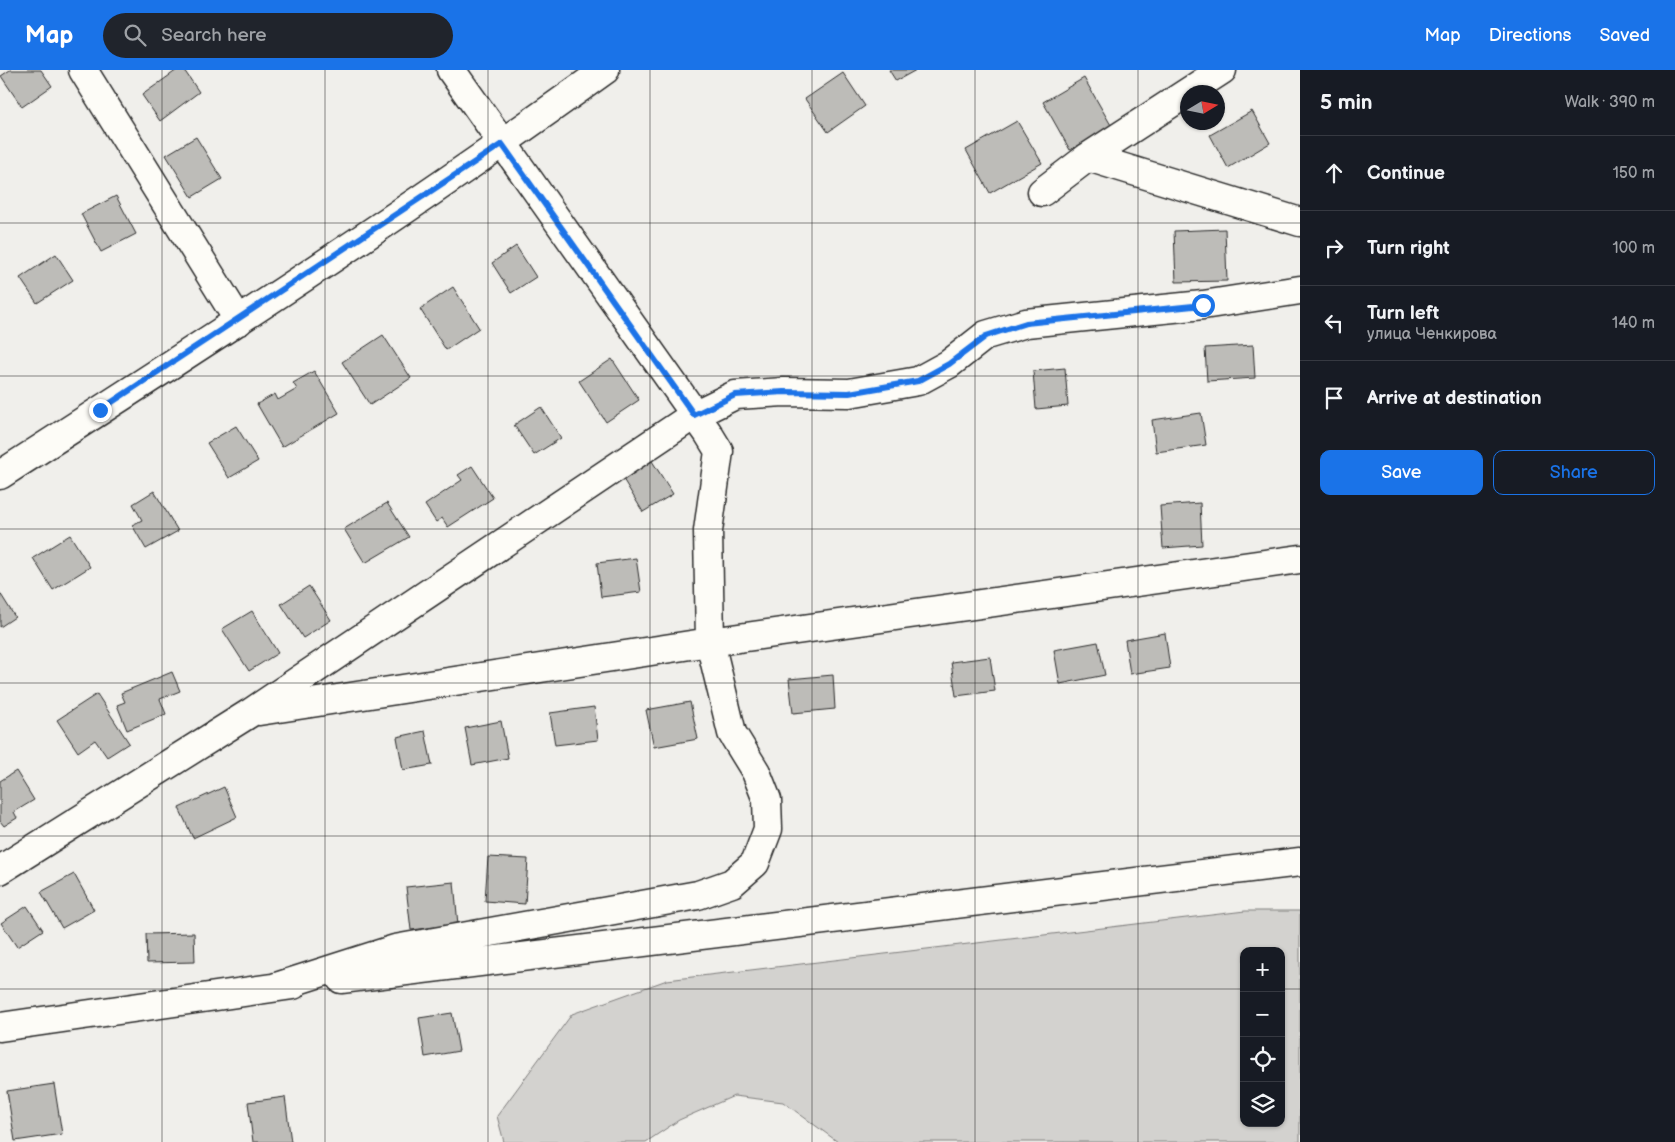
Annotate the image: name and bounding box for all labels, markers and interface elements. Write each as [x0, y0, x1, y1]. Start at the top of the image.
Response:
search box [103, 13, 453, 58]
text: Map [25, 21, 73, 50]
icon: search [121, 21, 149, 49]
text: Search here [161, 24, 267, 47]
text: Map [1425, 25, 1461, 46]
text: Directions [1489, 25, 1571, 46]
text: Saved [1599, 25, 1650, 46]
north arrow [1180, 85, 1225, 130]
text: 5 min [1320, 90, 1373, 115]
text: Walk · 390 m [1564, 93, 1655, 112]
icon: ahead [1320, 159, 1348, 187]
text: Continue [1367, 162, 1445, 185]
text: 150 m [1613, 164, 1655, 183]
icon: right [1320, 234, 1348, 262]
text: Turn right [1367, 237, 1450, 260]
text: 100 m [1612, 239, 1655, 258]
route start [1192, 294, 1215, 317]
text: Turn left [1367, 302, 1439, 325]
icon: left [1320, 309, 1348, 337]
text: 140 m [1612, 314, 1655, 333]
text: улица Ченкирова [1367, 325, 1497, 344]
icon: arrive [1320, 384, 1348, 412]
text: Arrive at destination [1367, 387, 1542, 410]
route end [89, 399, 112, 422]
button: Save [1320, 450, 1483, 495]
button: Share [1493, 450, 1655, 495]
map controls [1240, 947, 1285, 1127]
button: + [1240, 947, 1285, 992]
button: − [1240, 992, 1285, 1037]
button: locate [1240, 1037, 1285, 1082]
button: layers [1240, 1082, 1285, 1127]

